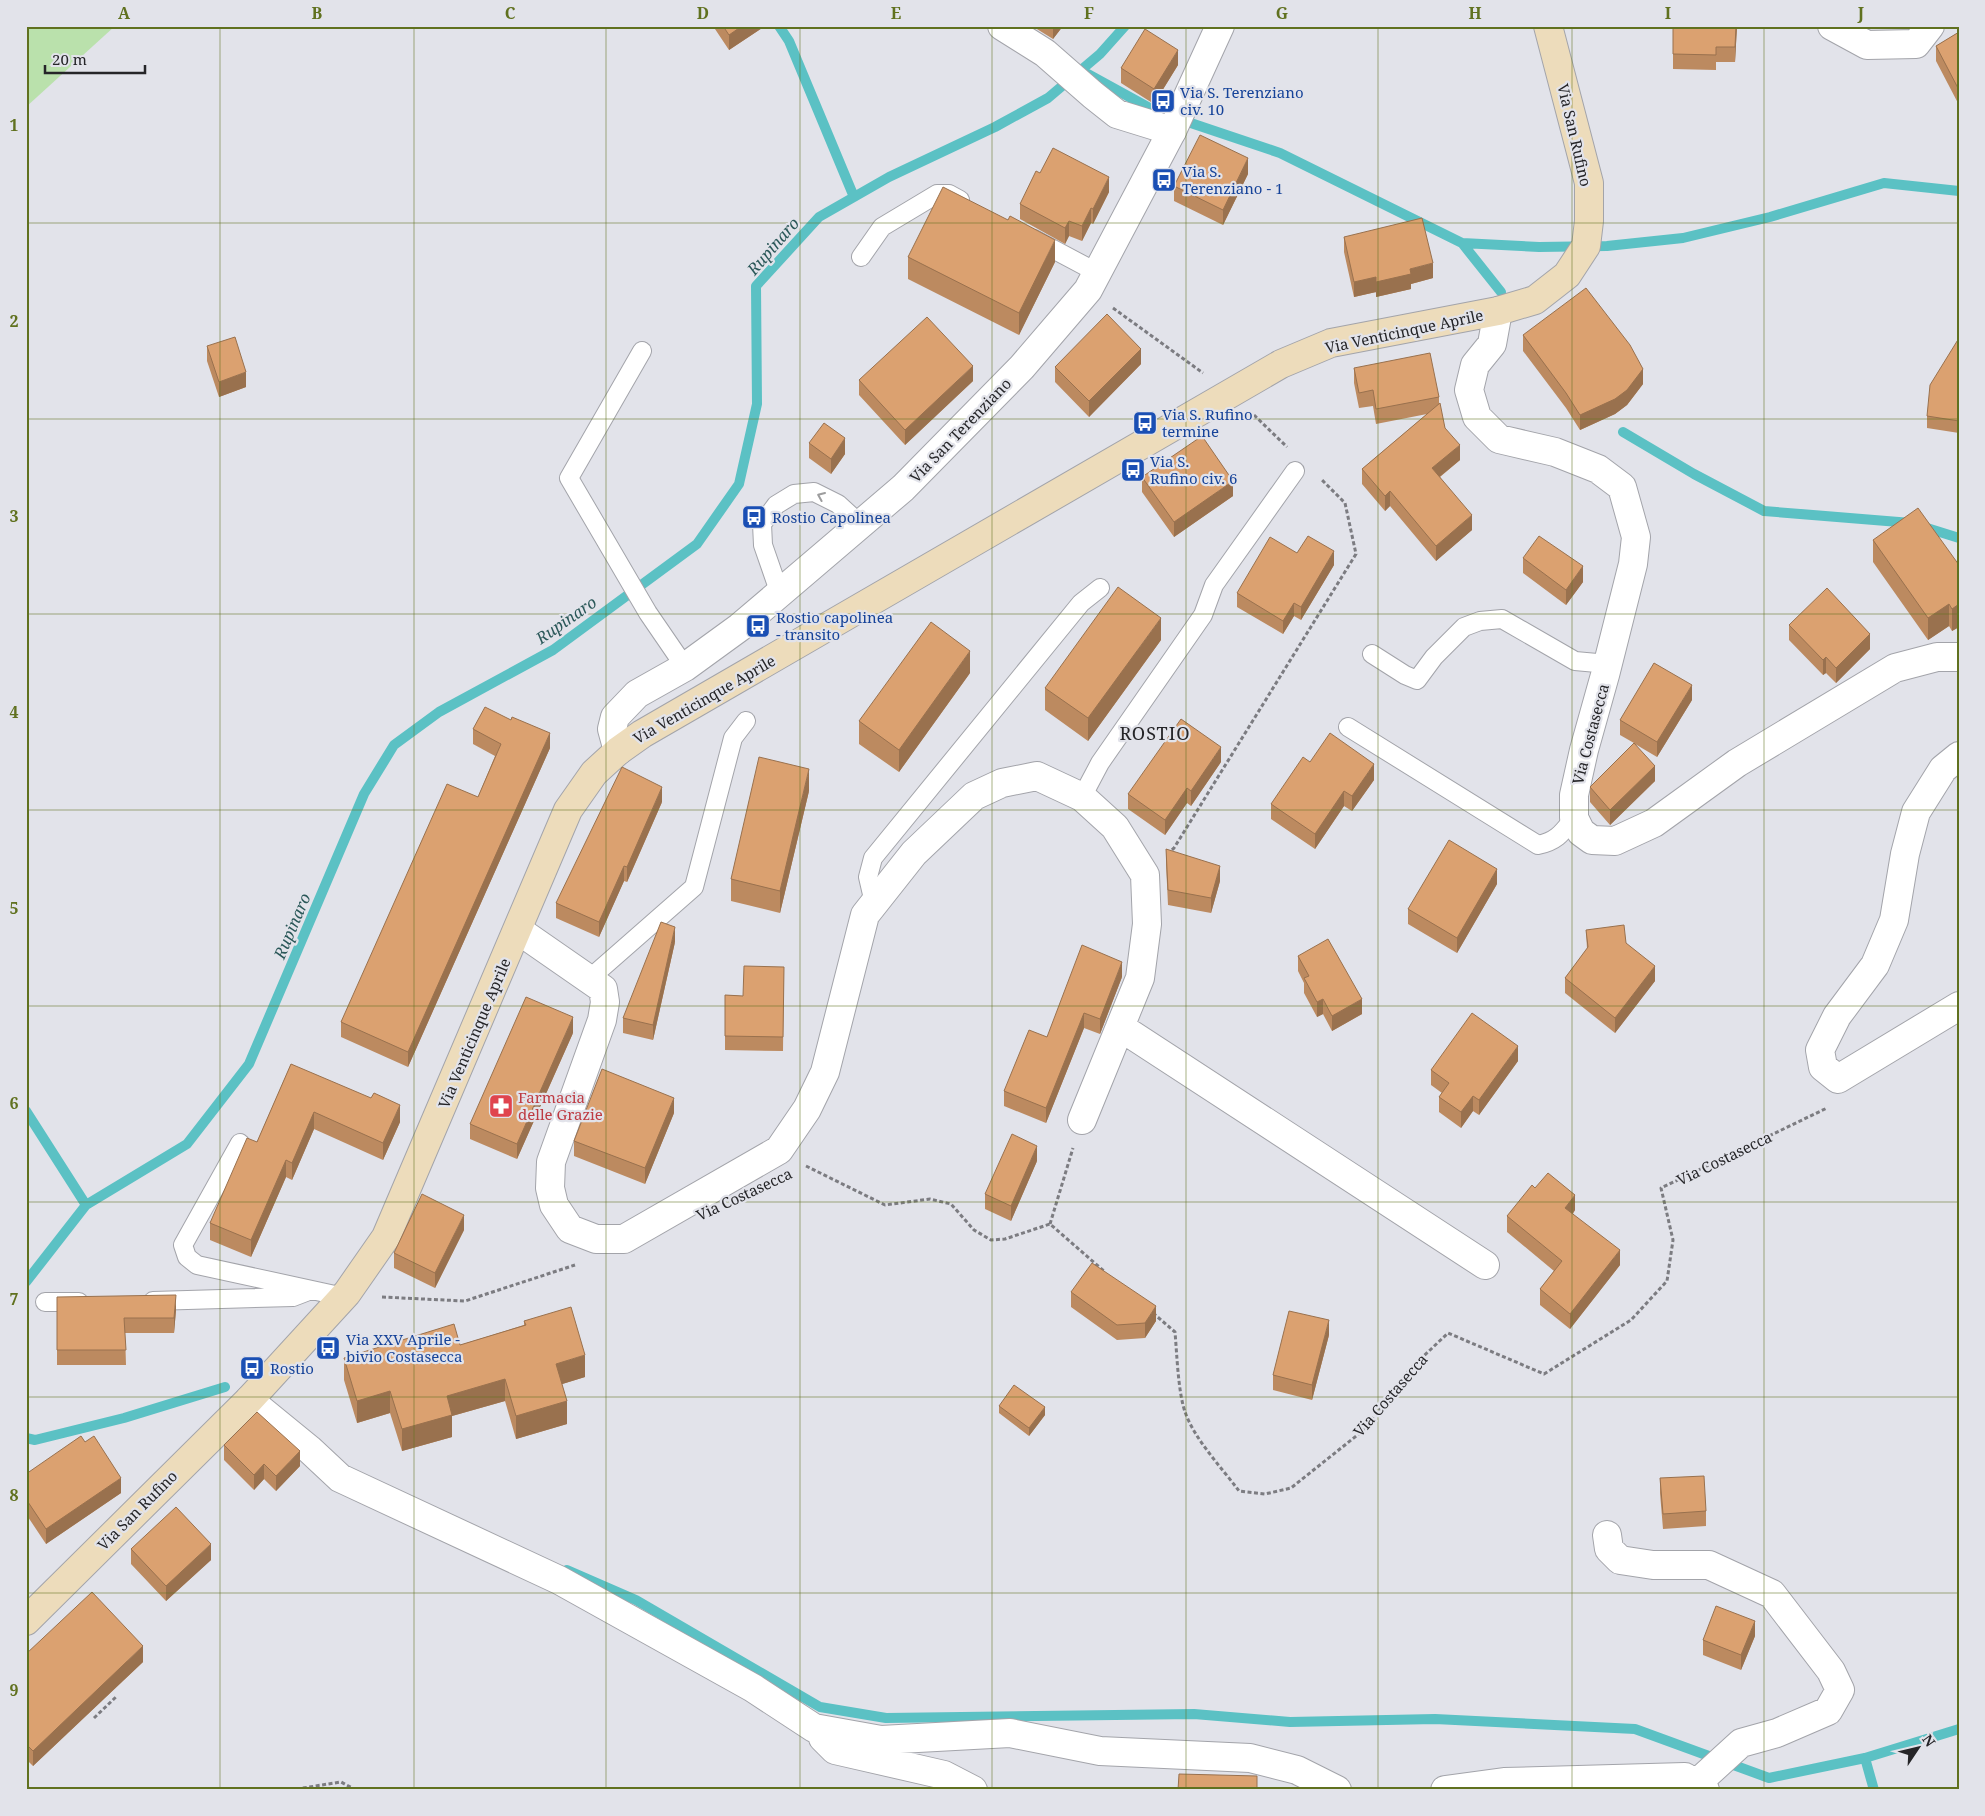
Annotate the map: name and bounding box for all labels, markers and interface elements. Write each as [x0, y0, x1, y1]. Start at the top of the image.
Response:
text: A [118, 2, 131, 24]
text: B [312, 2, 323, 24]
text: C [505, 2, 516, 24]
text: D [697, 2, 709, 24]
text: E [891, 2, 901, 24]
text: F [1084, 2, 1094, 24]
text: G [1276, 2, 1288, 24]
text: H [1468, 2, 1482, 24]
text: I [1665, 2, 1671, 24]
text: J [1857, 2, 1865, 24]
scale bar [45, 42, 145, 74]
text: 20 m [52, 49, 87, 69]
place label: Via S. Terenziano civ. 10 [1180, 82, 1304, 119]
street label: Via San Rufino [1553, 82, 1597, 188]
bus stop icon: Via S. Terenziano civ. 10 [1150, 88, 1176, 114]
text: 1 [9, 114, 19, 136]
place label: Via S. Terenziano - 1 [1182, 161, 1283, 198]
bus stop icon: Via S. Terenziano - 1 [1151, 167, 1177, 193]
water label: Rupinaro [741, 213, 804, 280]
street label: Via Venticinque Aprile [1323, 304, 1485, 358]
text: 2 [9, 310, 19, 332]
street label: Via San Terenziano [905, 373, 1015, 487]
place label: Via S. Rufino termine [1162, 404, 1253, 441]
bus stop icon: Via S. Rufino termine [1132, 410, 1158, 436]
place label: Via S. Rufino civ. 6 [1150, 451, 1237, 488]
bus stop icon: Via S. Rufino civ. 6 [1120, 457, 1146, 483]
one-way arrow [817, 492, 826, 502]
bus stop icon: Rostio Capolinea [741, 504, 767, 530]
text: 3 [9, 505, 19, 527]
place label: Rostio Capolinea [772, 507, 891, 527]
water label: Rupinaro [530, 591, 601, 650]
place label: Rostio capolinea - transito [776, 607, 893, 644]
bus stop icon: Rostio capolinea - transito [745, 613, 771, 639]
street label: Via Venticinque Aprile [629, 650, 779, 748]
street label: Via Costasecca [1567, 681, 1613, 787]
text: 4 [9, 701, 19, 723]
district label: ROSTIO [1119, 721, 1191, 745]
water label: Rupinaro [268, 890, 316, 963]
text: 5 [9, 897, 19, 919]
street label: Via Venticinque Aprile [433, 955, 515, 1111]
place label: Farmacia delle Grazie [518, 1087, 603, 1124]
text: 6 [9, 1092, 19, 1114]
pharmacy icon: Farmacia delle Grazie [488, 1093, 514, 1119]
street label: Via Costasecca [1673, 1126, 1775, 1190]
street label: Via Costasecca [693, 1163, 795, 1225]
text: 7 [9, 1288, 19, 1310]
place label: Via XXV Aprile - bivio Costasecca [346, 1329, 462, 1366]
bus stop icon: Via XXV Aprile - bivio Costasecca [315, 1335, 341, 1361]
street label: Via Costasecca [1348, 1349, 1432, 1441]
bus stop icon: Rostio [239, 1355, 265, 1381]
place label: Rostio [270, 1358, 314, 1378]
street label: Via San Rufino [93, 1466, 181, 1554]
text: 8 [9, 1484, 19, 1506]
text: 9 [9, 1679, 19, 1701]
north arrow [1892, 1724, 1942, 1774]
text: N [1918, 1730, 1940, 1750]

